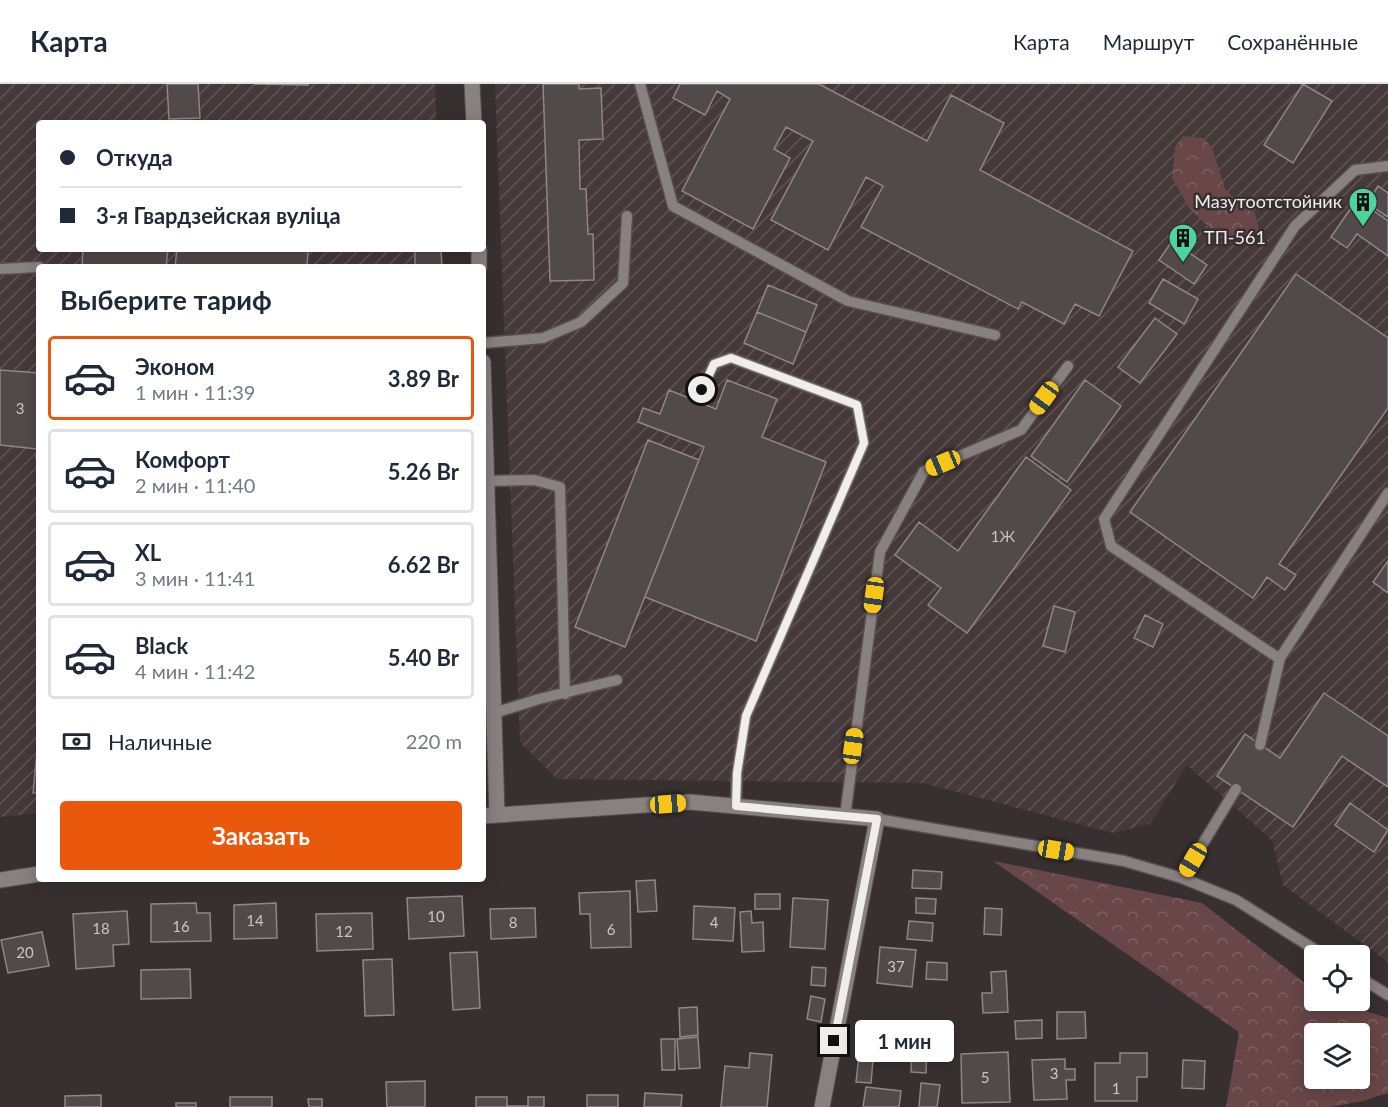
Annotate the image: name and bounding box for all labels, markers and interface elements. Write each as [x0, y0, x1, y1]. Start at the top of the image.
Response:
text: Карта [30, 24, 108, 58]
text: Карта [1013, 29, 1070, 54]
text: Маршрут [1103, 29, 1194, 54]
text: Сохранённые [1227, 29, 1358, 54]
text: Откуда [96, 144, 173, 171]
building icon: Мазутоотстойник [1347, 186, 1379, 228]
place label: Мазутоотстойник [1194, 190, 1343, 212]
text: 3-я Гвардзейская вуліца [96, 202, 341, 229]
building icon: ТП-561 [1167, 222, 1199, 264]
place label: ТП-561 [1204, 226, 1266, 248]
text: Выберите тариф [60, 283, 272, 316]
icon: car [63, 351, 117, 405]
text: Эконом [135, 353, 215, 380]
text: 3.89 Br [388, 365, 459, 392]
route start [688, 376, 715, 403]
car [1026, 378, 1062, 418]
text: 1 мин · 11:39 [135, 380, 255, 404]
house number: 3 [16, 399, 24, 417]
icon: car [63, 444, 117, 498]
text: Комфорт [135, 446, 230, 473]
car [923, 448, 963, 478]
text: 5.26 Br [388, 458, 459, 485]
text: 2 мин · 11:40 [135, 473, 255, 497]
house number: 1Ж [991, 527, 1016, 545]
icon: car [63, 537, 117, 591]
text: XL [135, 539, 161, 566]
text: 6.62 Br [388, 551, 459, 578]
text: 3 мин · 11:41 [135, 566, 255, 590]
car [863, 576, 885, 614]
icon: car [63, 630, 117, 684]
text: Black [135, 632, 188, 659]
text: 5.40 Br [388, 644, 459, 671]
text: 4 мин · 11:42 [135, 659, 255, 683]
icon: cash [60, 725, 93, 758]
car [842, 727, 864, 765]
text: Наличные [108, 728, 212, 755]
text: 220 m [406, 729, 462, 753]
car [649, 794, 687, 814]
button: Заказать [60, 801, 462, 870]
car [1037, 838, 1075, 862]
car [1176, 840, 1210, 880]
house number: 10 [427, 907, 445, 925]
house number: 14 [246, 911, 264, 929]
house number: 8 [509, 913, 517, 931]
house number: 4 [710, 913, 719, 931]
house number: 16 [172, 917, 190, 935]
house number: 18 [92, 919, 110, 937]
house number: 6 [607, 920, 616, 938]
house number: 12 [335, 922, 353, 940]
house number: 20 [16, 943, 34, 961]
map controls [1304, 945, 1370, 1089]
button: locate [1304, 945, 1370, 1011]
house number: 37 [887, 957, 905, 975]
callout: 1 мин [855, 1020, 954, 1062]
button: layers [1304, 1023, 1370, 1089]
route end [820, 1027, 847, 1054]
text: 1 мин [878, 1029, 931, 1053]
house number: 3 [1050, 1064, 1058, 1082]
house number: 5 [981, 1068, 989, 1086]
house number: 1 [1112, 1079, 1120, 1097]

